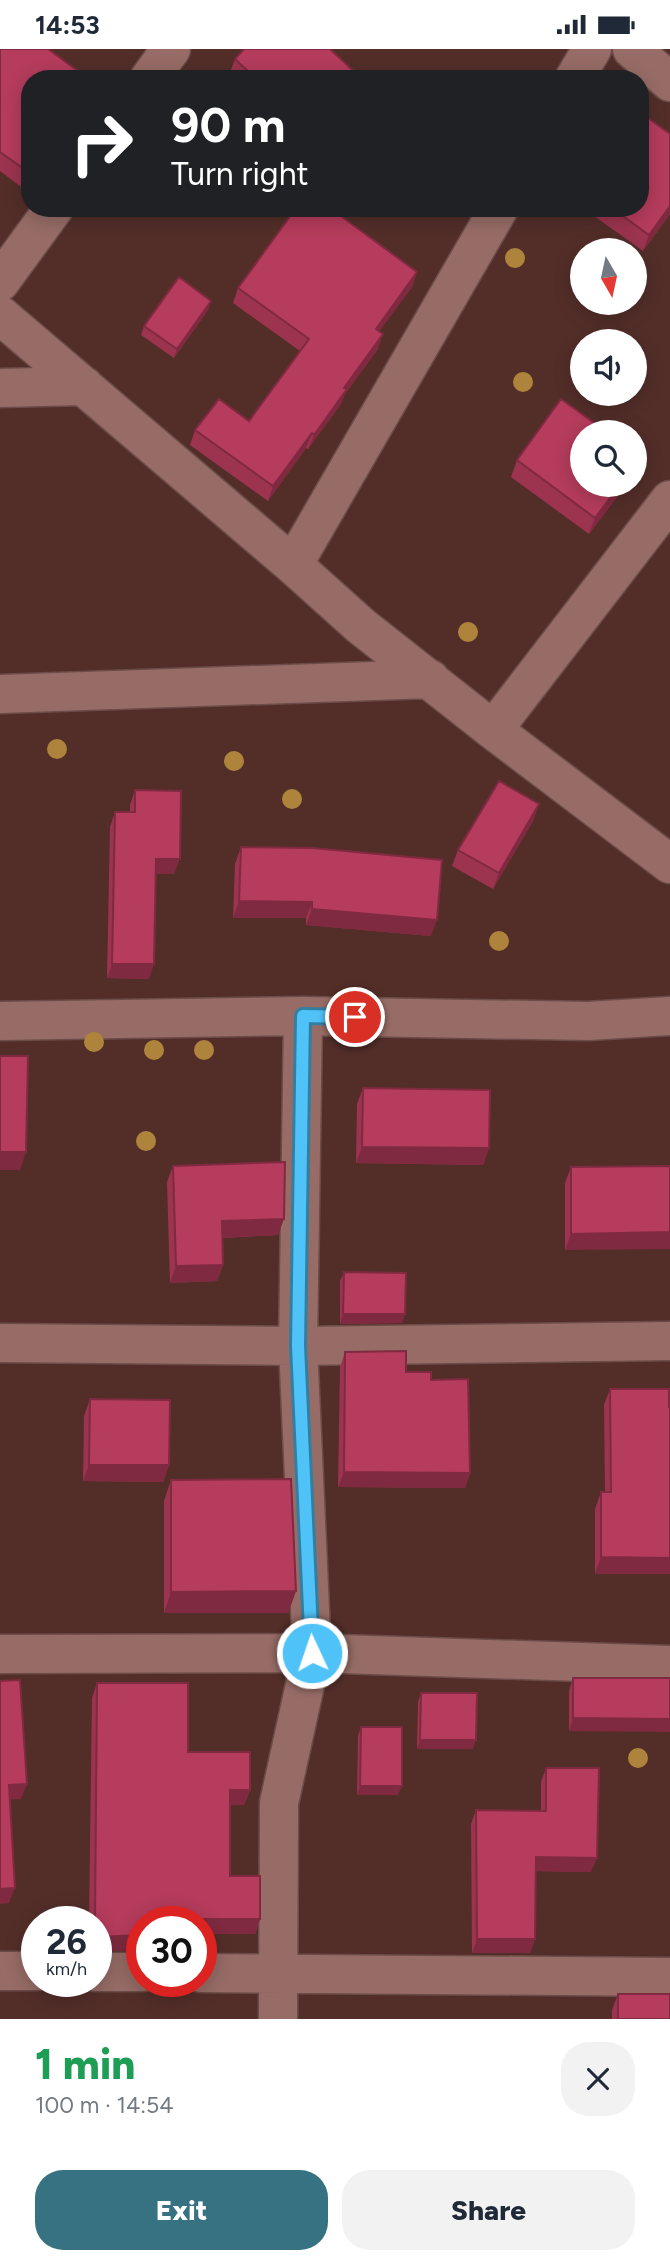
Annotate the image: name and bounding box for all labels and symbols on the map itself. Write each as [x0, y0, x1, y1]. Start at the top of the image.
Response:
north arrow [570, 238, 648, 315]
pin [325, 987, 385, 1047]
position arrow [275, 1616, 349, 1690]
speed limit sign: 30 [126, 1906, 217, 1997]

